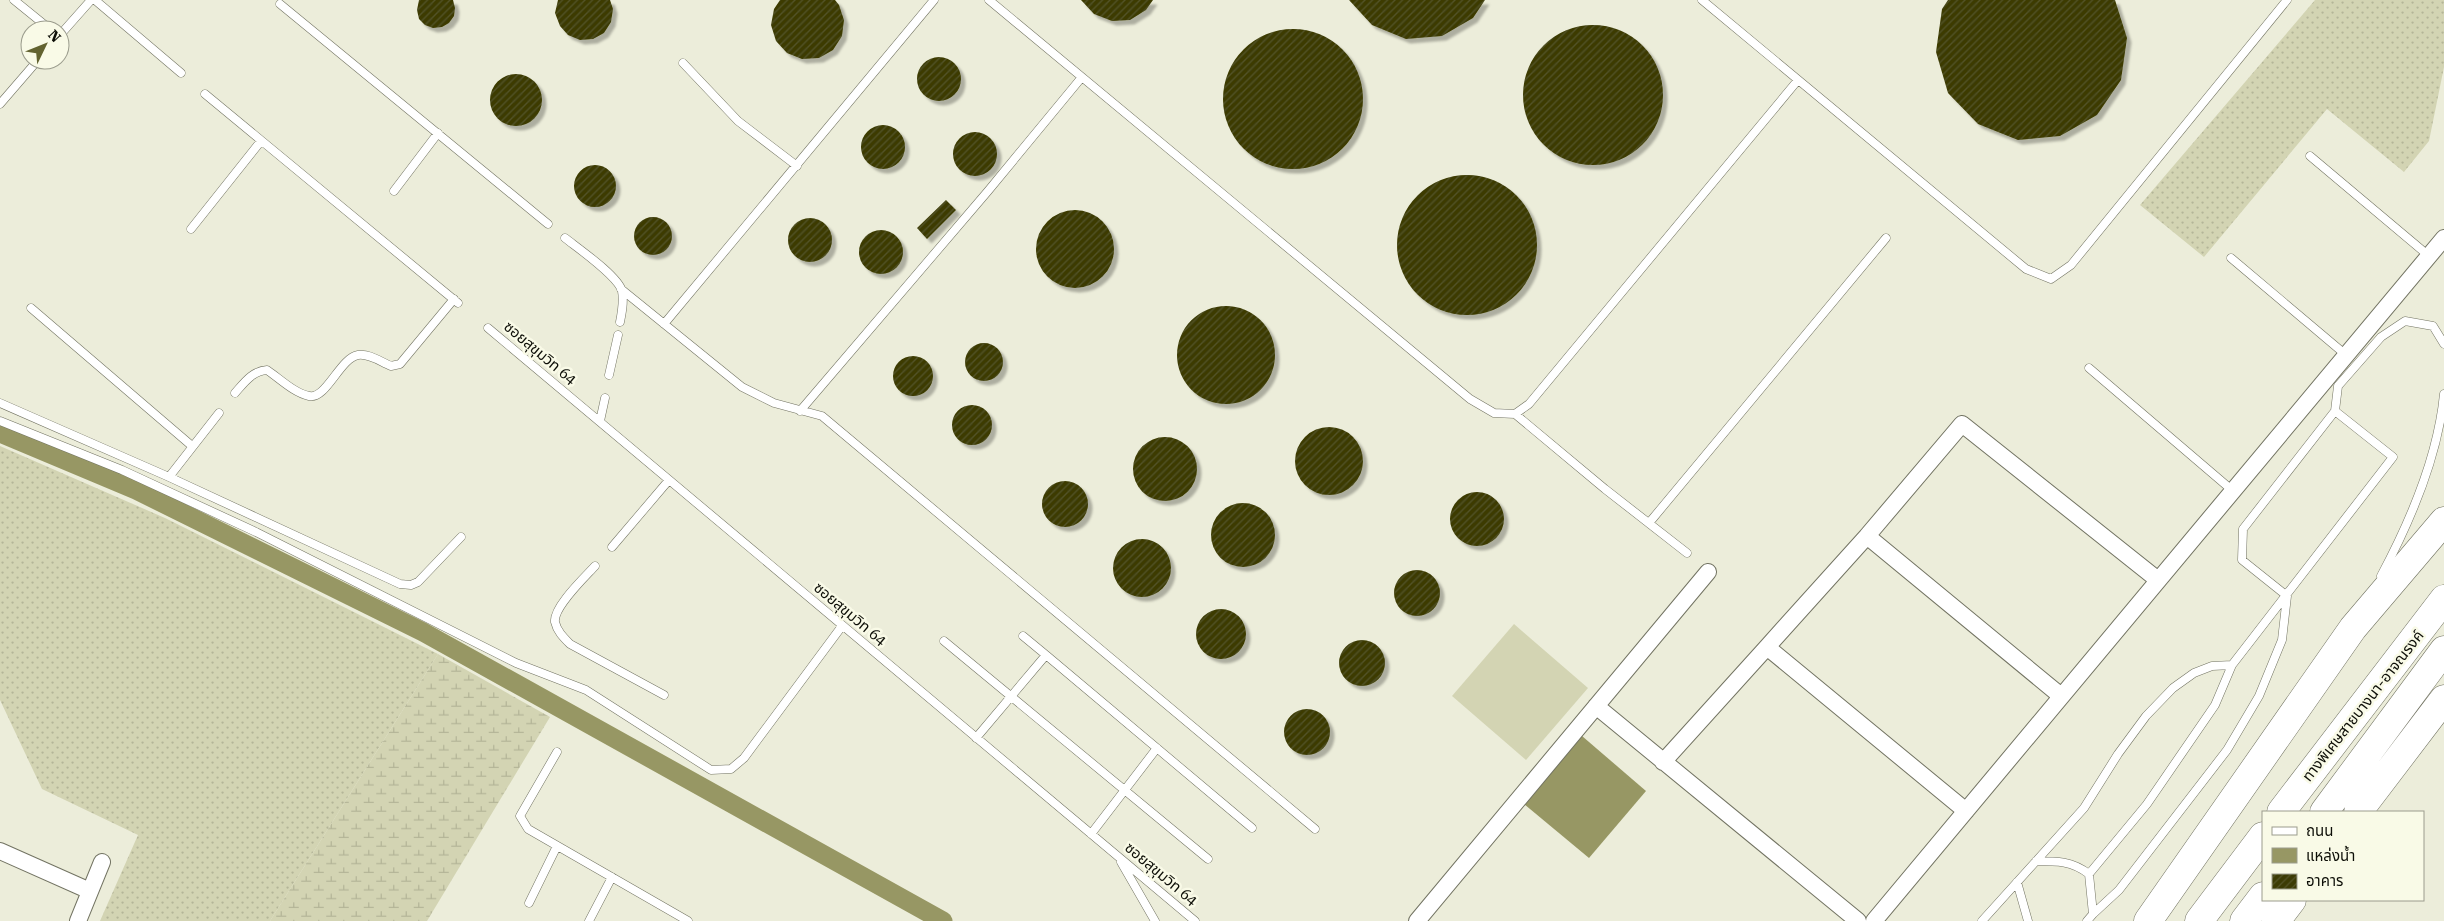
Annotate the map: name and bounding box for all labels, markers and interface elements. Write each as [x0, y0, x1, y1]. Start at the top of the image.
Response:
north arrow [20, 20, 70, 70]
text: N [45, 27, 64, 46]
street label: ซอยสุขุมวิท 64 [500, 318, 580, 389]
street label: ซอยสุขุมวิท 64 [810, 579, 890, 650]
street label: ทางพิเศษสายบางนา-อาจณรงค์ [2298, 627, 2428, 785]
legend [2262, 811, 2424, 901]
text: ถนน [2306, 822, 2333, 840]
street label: ซอยสุขุมวิท 64 [1121, 839, 1201, 910]
text: แหล่งน้ำ [2306, 845, 2355, 865]
text: อาคาร [2306, 872, 2343, 890]

